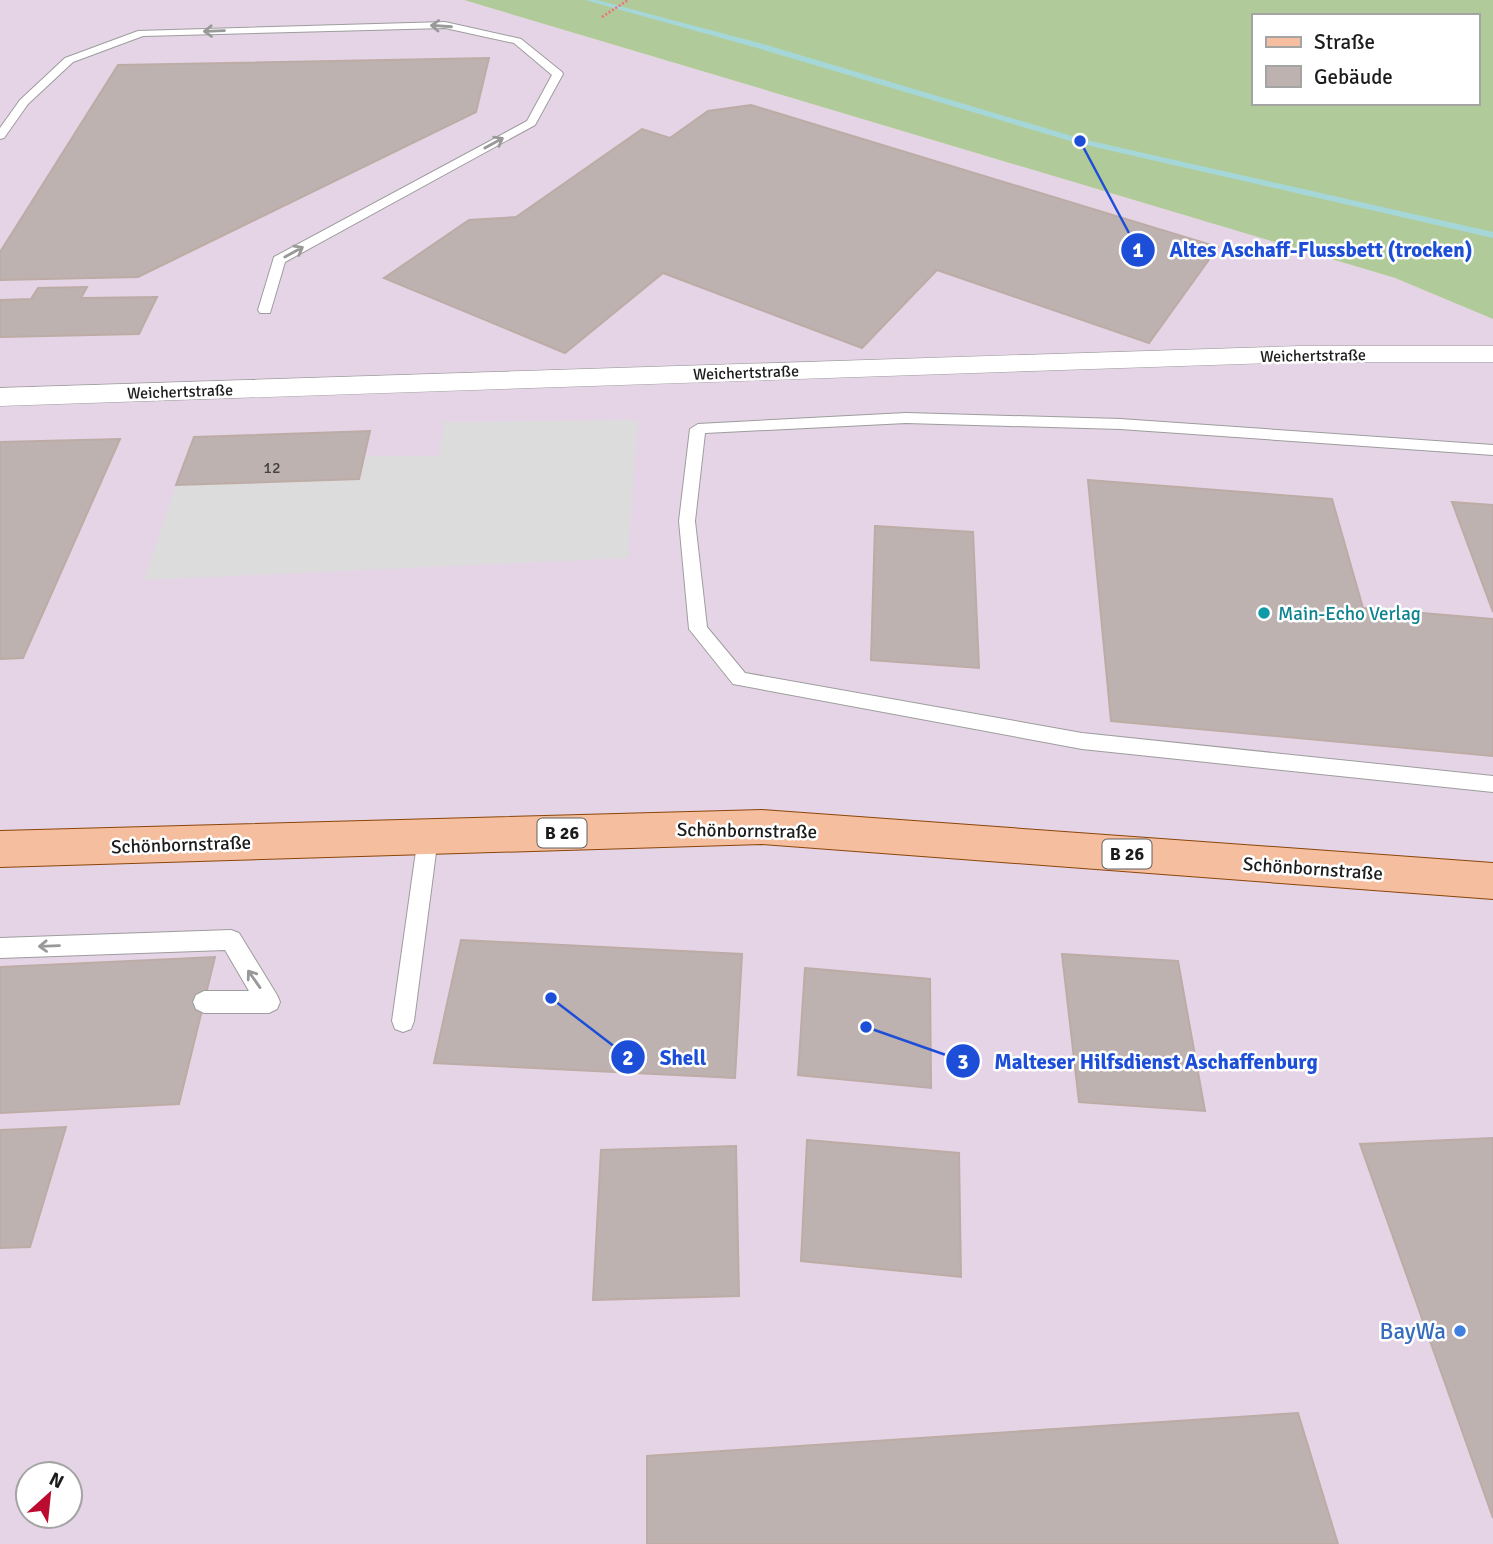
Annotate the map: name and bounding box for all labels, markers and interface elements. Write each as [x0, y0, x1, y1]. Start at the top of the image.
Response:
legend [1252, 14, 1479, 105]
one-way arrow [430, 20, 453, 33]
one-way arrow [203, 25, 226, 38]
text: Straße [1314, 29, 1375, 55]
text: Gebäude [1314, 64, 1393, 90]
one-way arrow [483, 136, 504, 149]
callout: Altes Aschaff-Flussbett (trocken) [1120, 229, 1486, 271]
text: 1 [1132, 237, 1144, 263]
text: Altes Aschaff-Flussbett (trocken) [1169, 237, 1473, 263]
one-way arrow [283, 245, 304, 258]
street label: Weichertstraße [1260, 345, 1366, 367]
street label: Weichertstraße [693, 361, 799, 385]
street label: Weichertstraße [127, 380, 233, 404]
house number: 12 [263, 458, 281, 478]
place label: Main-Echo Verlag [1278, 602, 1421, 626]
marker: Main-Echo Verlag [1256, 605, 1272, 621]
road number: B 26 [538, 818, 586, 848]
street label: Schönbornstraße [677, 818, 817, 844]
street label: Schönbornstraße [111, 831, 252, 859]
road number: B 26 [1102, 840, 1152, 868]
street label: Schönbornstraße [1242, 852, 1384, 886]
one-way arrow [38, 939, 61, 952]
one-way arrow [247, 970, 261, 989]
callout: Shell [611, 1036, 720, 1078]
callout: Malteser Hilfsdienst Aschaffenburg [946, 1040, 1332, 1082]
text: 2 [622, 1045, 634, 1071]
text: Shell [660, 1045, 707, 1071]
text: 3 [957, 1049, 969, 1075]
text: Malteser Hilfsdienst Aschaffenburg [994, 1049, 1318, 1075]
place label: BayWa [1380, 1317, 1446, 1346]
marker: BayWa [1452, 1323, 1468, 1339]
north arrow [14, 1460, 84, 1530]
text: N [45, 1467, 68, 1494]

